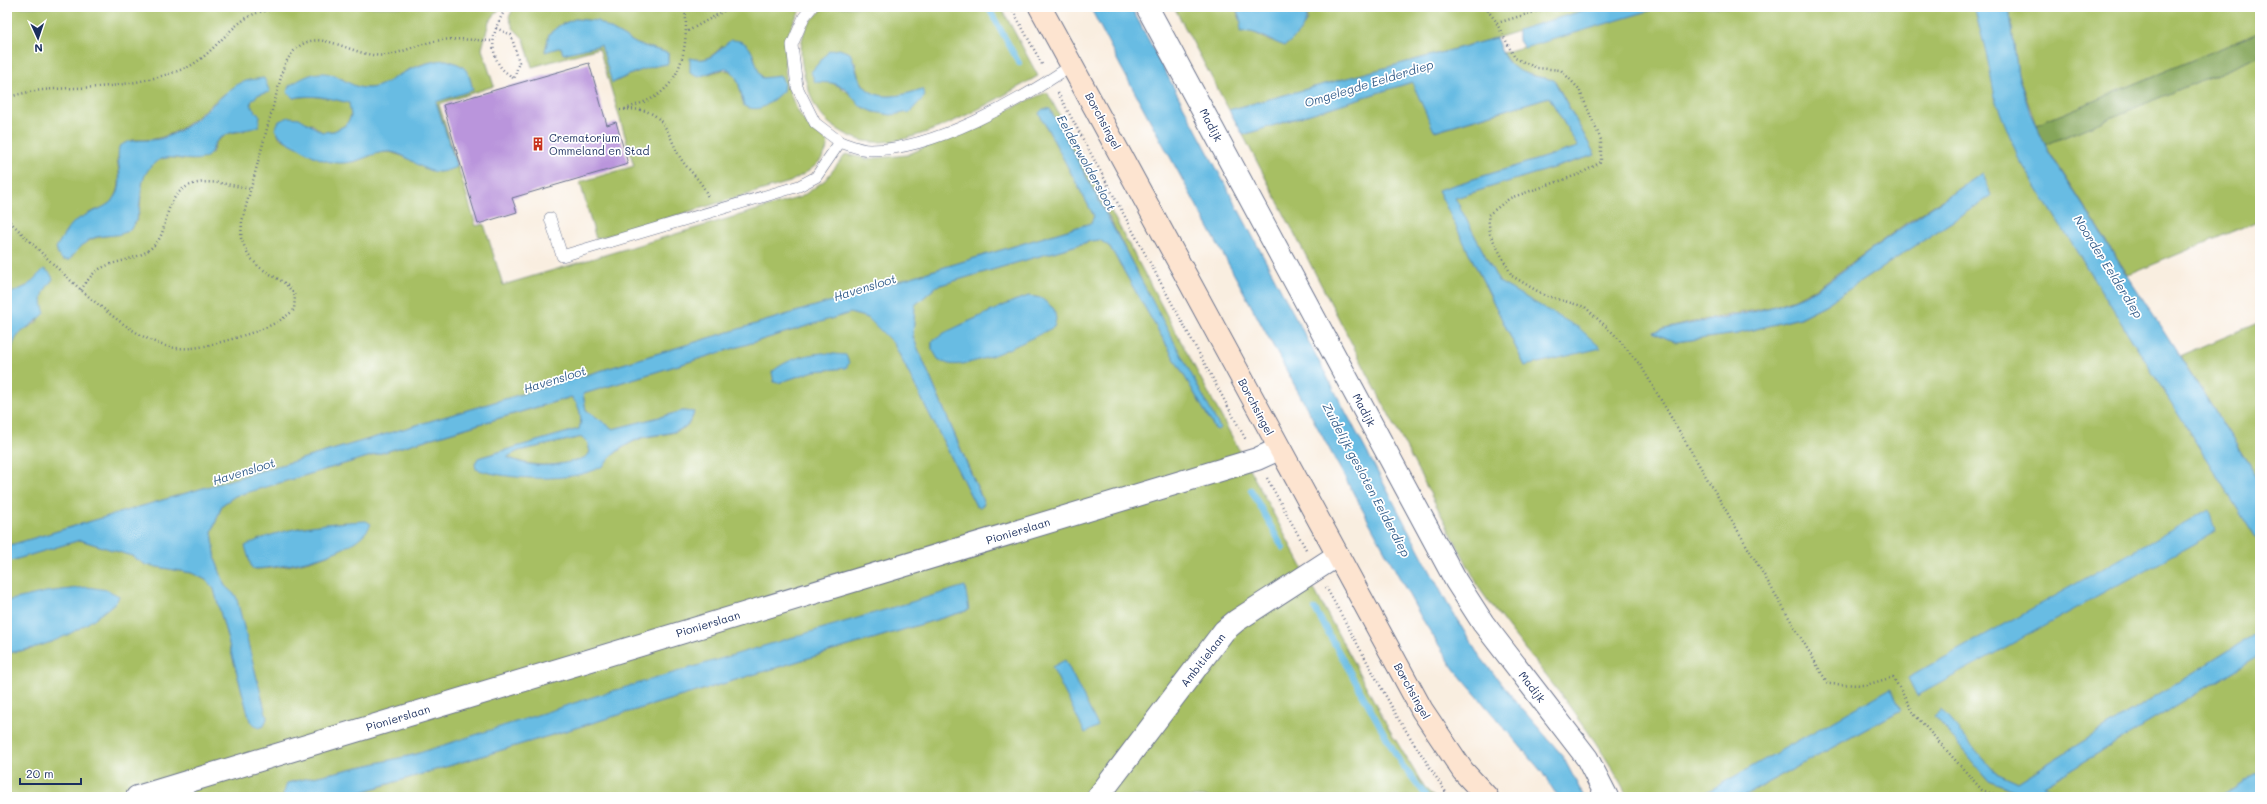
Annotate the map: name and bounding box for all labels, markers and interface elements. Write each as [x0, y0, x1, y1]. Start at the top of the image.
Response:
north arrow [18, 18, 58, 58]
text: N [34, 41, 43, 56]
water label: Omgelegde Eelderdiep [1302, 56, 1435, 110]
street label: Borchsingel [1082, 90, 1125, 152]
street label: Madijk [1196, 106, 1226, 144]
water label: Eelderwoldersloot [1054, 112, 1120, 213]
place label: Crematorium Ommeland en Stad [549, 130, 650, 158]
building icon: Crematorium Ommeland en Stad [530, 136, 546, 152]
water label: Noorder Eelderdiep [2071, 212, 2147, 321]
water label: Havensloot [831, 270, 898, 304]
water label: Havensloot [521, 362, 588, 396]
street label: Borchsingel [1235, 376, 1278, 438]
street label: Madijk [1349, 391, 1379, 429]
water label: Zuidelijk gesloten Eelderdiep [1319, 400, 1414, 559]
water label: Havensloot [210, 454, 277, 488]
street label: Pionierslaan [984, 514, 1052, 547]
street label: Pionierslaan [674, 607, 742, 640]
street label: Ambitielaan [1177, 630, 1228, 690]
street label: Borchsingel [1391, 660, 1434, 722]
street label: Madijk [1516, 668, 1549, 706]
street label: Pionierslaan [364, 701, 432, 734]
scale bar [20, 760, 81, 786]
text: 20 m [26, 765, 54, 781]

